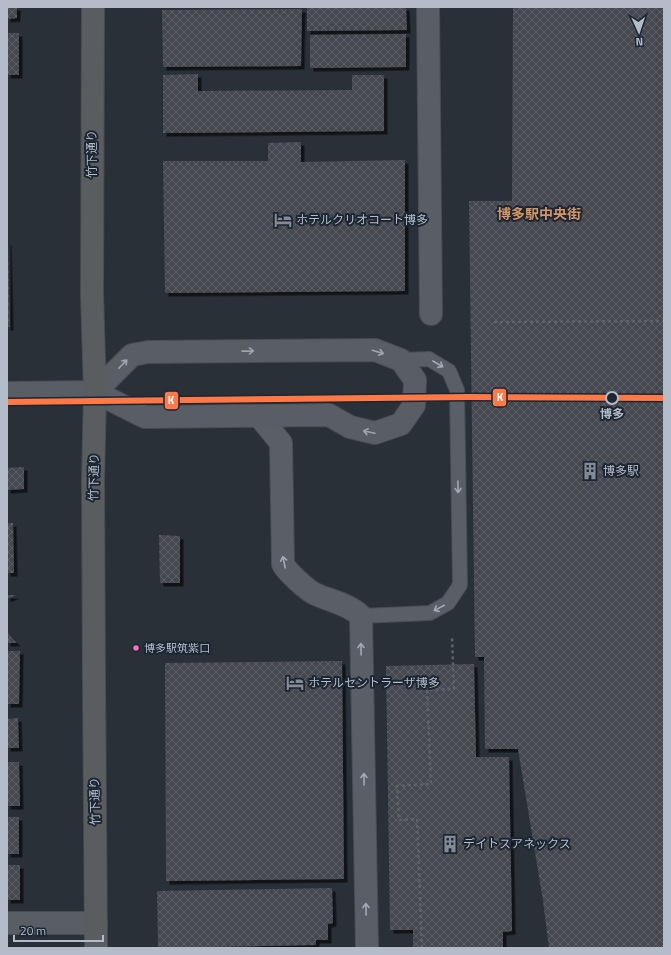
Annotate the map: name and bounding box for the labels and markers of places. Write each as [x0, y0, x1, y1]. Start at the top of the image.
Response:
hotel icon: ホテルクリオコート博多 [273, 210, 293, 230]
place label: ホテルクリオコート博多 [296, 210, 428, 229]
marker: 博多 [605, 391, 619, 405]
place label: 博多 [600, 404, 624, 423]
building icon: 博多駅 [580, 461, 600, 481]
place label: 博多駅 [603, 461, 639, 480]
place label: 博多駅筑紫口 [144, 640, 210, 656]
marker: 博多駅筑紫口 [131, 643, 141, 653]
hotel icon: ホテルセントラーザ博多 [285, 673, 305, 693]
place label: ホテルセントラーザ博多 [308, 673, 440, 692]
building icon: デイトスアネックス [440, 834, 460, 854]
place label: デイトスアネックス [463, 834, 571, 853]

